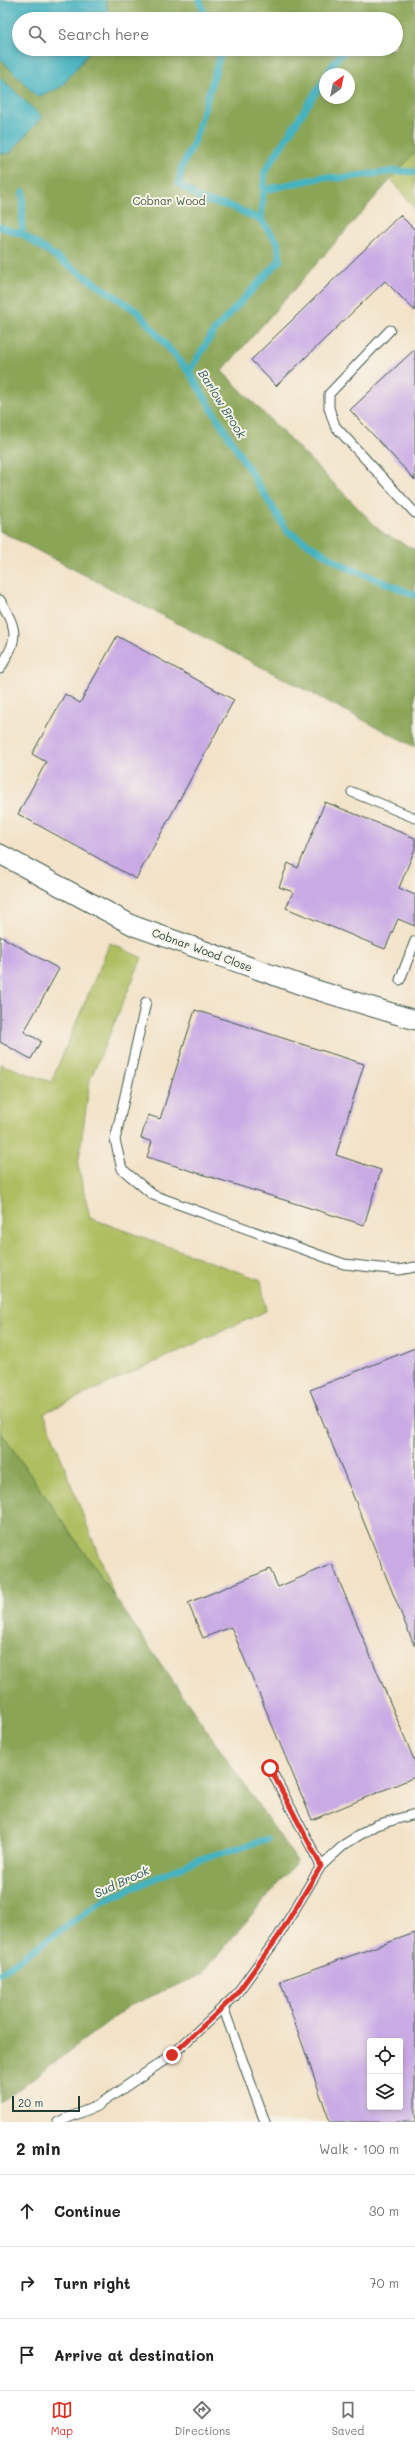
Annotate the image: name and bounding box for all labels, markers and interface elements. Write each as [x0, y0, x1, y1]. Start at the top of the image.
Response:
search box [12, 12, 403, 56]
icon: search [26, 23, 48, 45]
text: Search here [58, 24, 149, 44]
north arrow [319, 68, 355, 104]
park label: Cobnar Wood [132, 193, 206, 208]
water label: Barlow Brook [195, 366, 251, 441]
street label: Cobnar Wood Close [150, 924, 255, 975]
route start [261, 1759, 279, 1777]
water label: Sud Brook [92, 1861, 152, 1901]
map controls [367, 2038, 403, 2110]
button: locate [367, 2038, 403, 2074]
route end [163, 2046, 181, 2064]
button: layers [367, 2074, 403, 2110]
scale bar [12, 2094, 80, 2113]
text: 20 m [18, 2095, 43, 2110]
text: 2 min [16, 2137, 61, 2159]
text: Walk · 100 m [319, 2140, 399, 2157]
icon: ahead [16, 2200, 38, 2222]
text: Continue [54, 2201, 121, 2221]
text: 30 m [369, 2202, 399, 2219]
icon: right [16, 2272, 38, 2294]
text: Turn right [54, 2273, 131, 2293]
text: 70 m [369, 2274, 399, 2291]
icon: arrive [16, 2344, 38, 2366]
text: Arrive at destination [54, 2345, 214, 2365]
tab: Map [51, 2399, 73, 2438]
tab: Directions [174, 2399, 230, 2438]
tab: Saved [332, 2399, 364, 2438]

